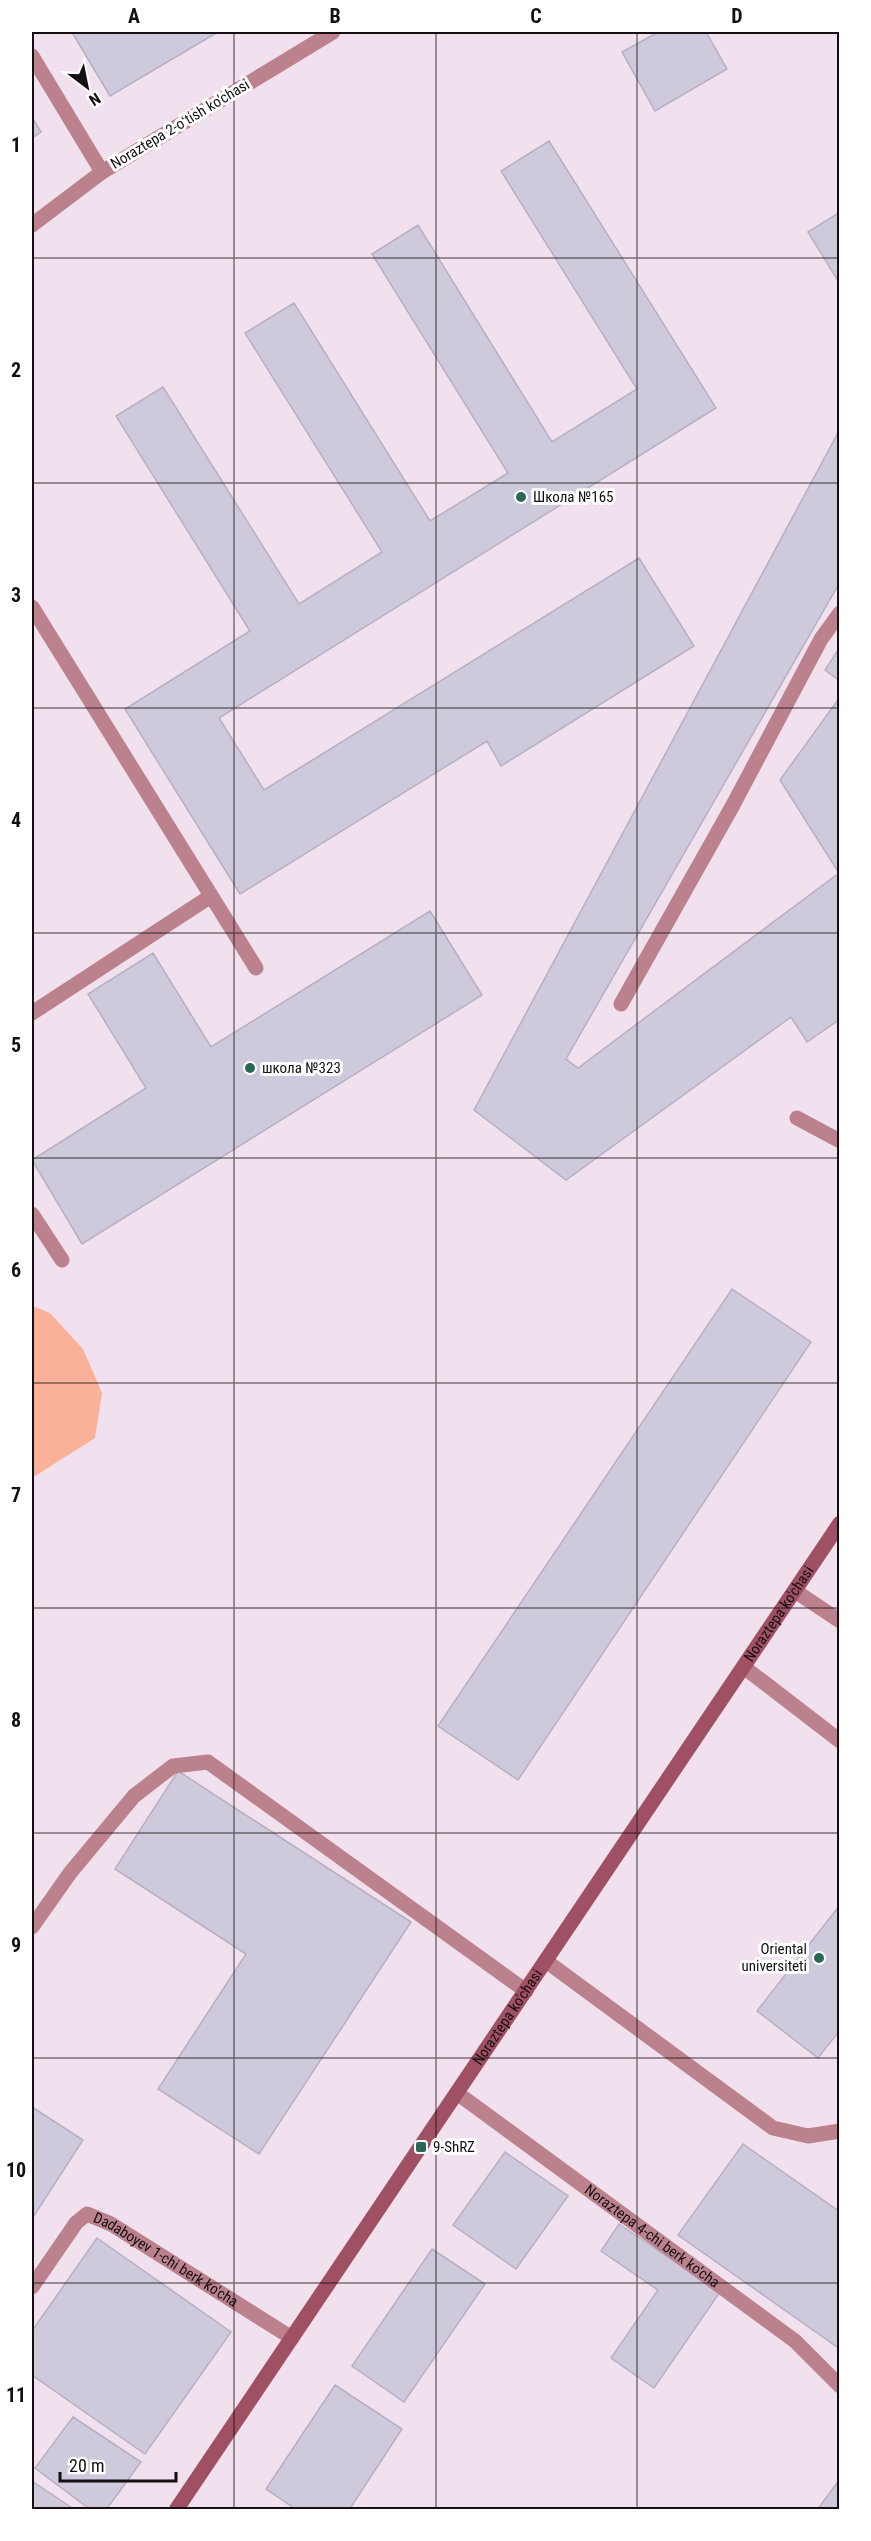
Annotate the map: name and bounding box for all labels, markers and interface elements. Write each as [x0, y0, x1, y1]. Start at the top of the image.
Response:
text: A [128, 4, 140, 28]
text: B [329, 4, 341, 28]
text: C [530, 4, 542, 28]
text: D [731, 4, 743, 28]
north arrow [57, 57, 117, 117]
street label: Noraztepa 2-oʻtish ko'chasi [107, 75, 253, 173]
text: N [85, 89, 104, 110]
text: 1 [11, 133, 21, 157]
text: 2 [11, 358, 21, 382]
place label: Школа №165 [533, 488, 613, 506]
marker: Школа №165 [514, 490, 528, 504]
text: 3 [11, 583, 21, 607]
text: 4 [11, 808, 21, 832]
text: 5 [11, 1033, 21, 1057]
place label: школа №323 [262, 1059, 341, 1077]
marker: школа №323 [243, 1061, 257, 1075]
text: 6 [11, 1258, 21, 1282]
text: 7 [11, 1483, 21, 1507]
street label: Noraztepa ko'chasi [740, 1563, 817, 1665]
text: 8 [11, 1708, 21, 1732]
text: 9 [11, 1933, 21, 1957]
place label: Oriental universiteti [741, 1940, 807, 1975]
marker: Oriental universiteti [812, 1951, 826, 1965]
street label: Noraztepa ko'chasi [469, 1966, 546, 2068]
place label: 9-ShRZ [433, 2138, 475, 2156]
marker: 9-ShRZ [414, 2140, 428, 2154]
text: 10 [6, 2158, 26, 2182]
street label: Noraztepa 4-chi berk ko'cha [581, 2181, 723, 2292]
street label: Dadaboyev 1-chi berk ko'cha [91, 2209, 241, 2311]
text: 11 [6, 2383, 26, 2407]
scale bar [60, 2445, 176, 2483]
text: 20 m [69, 2455, 104, 2476]

